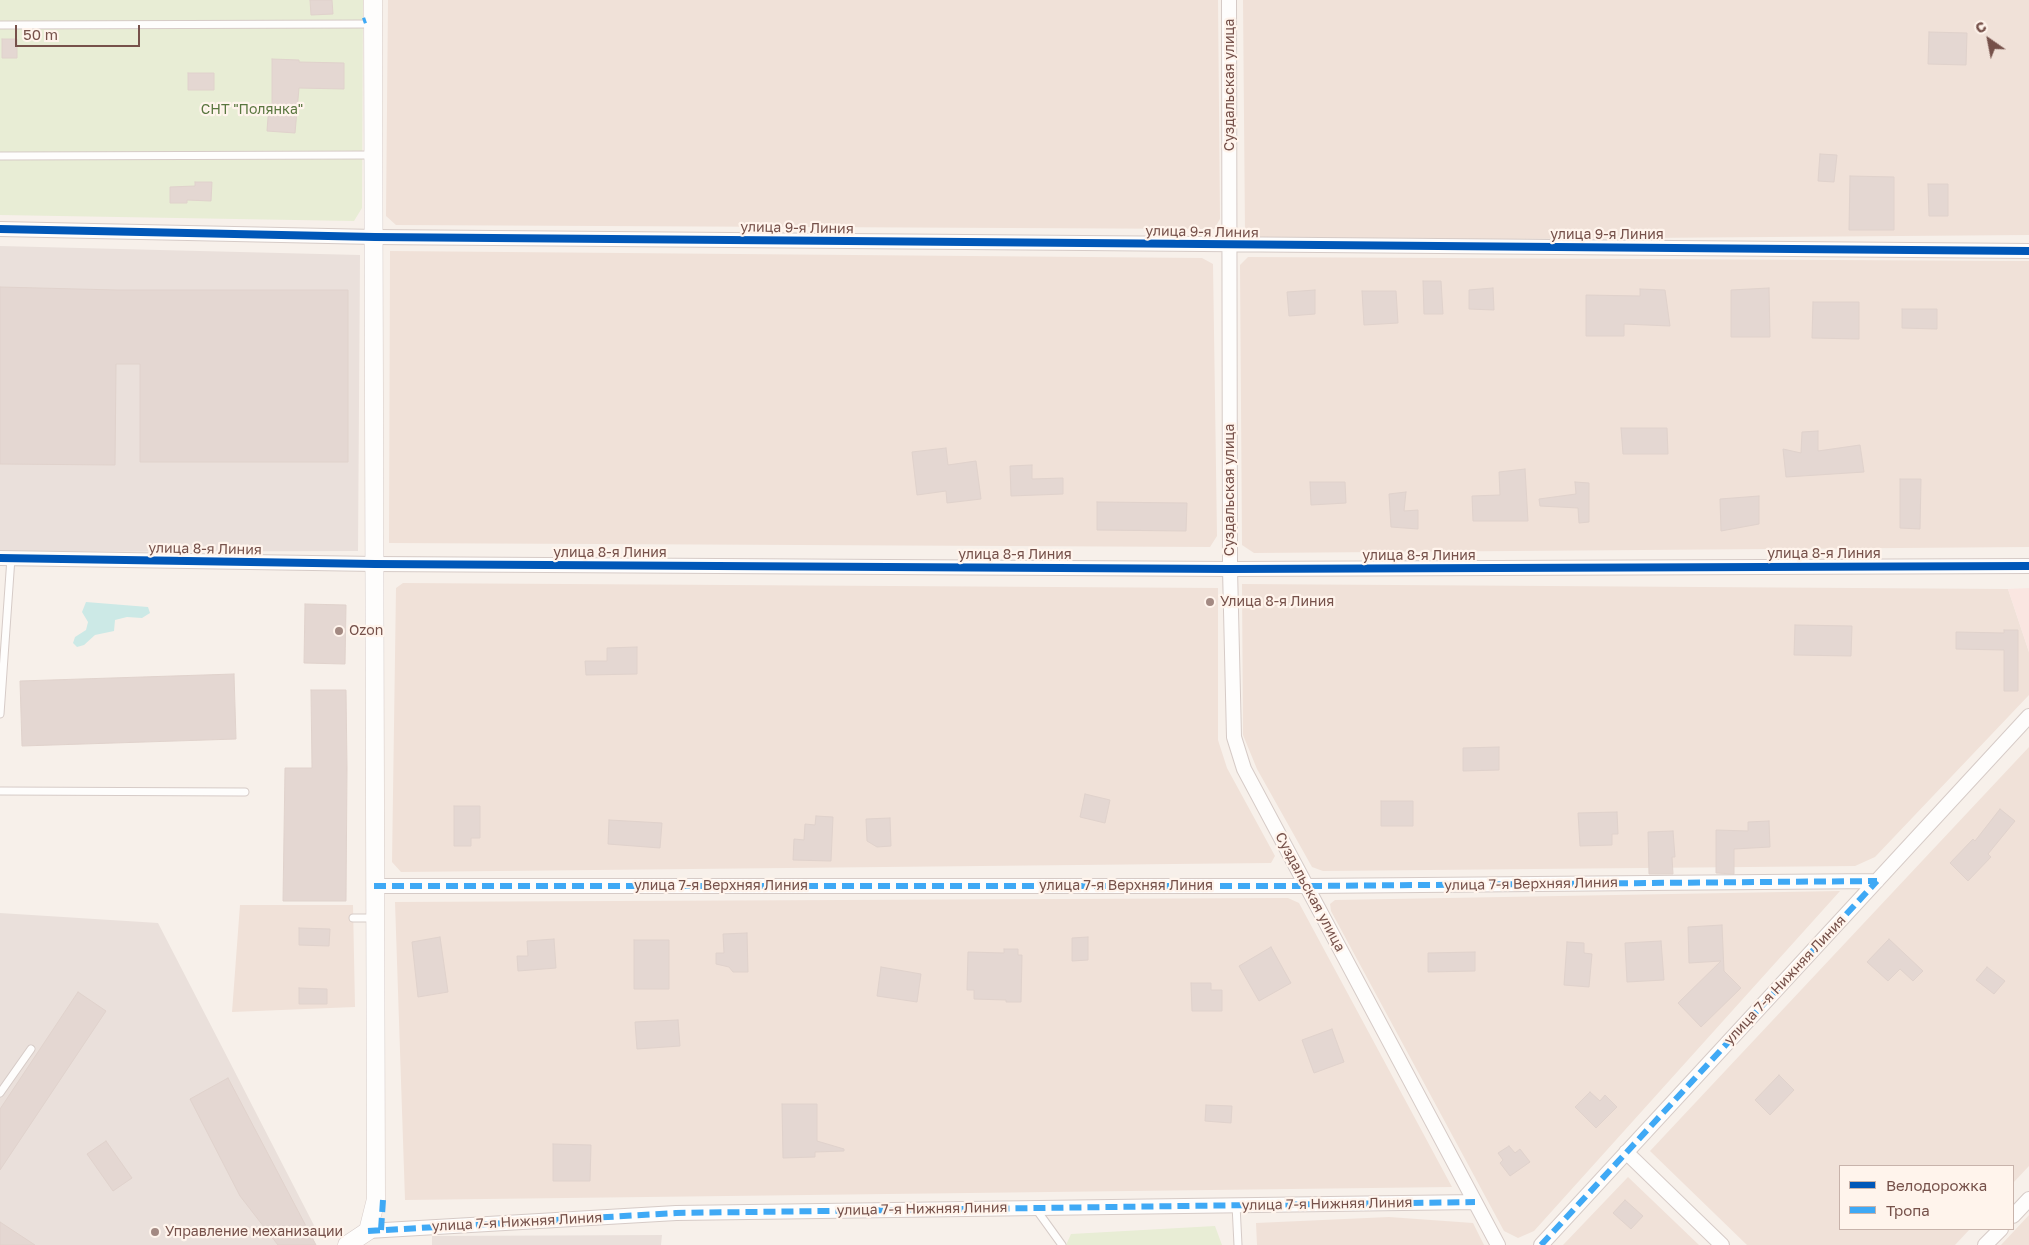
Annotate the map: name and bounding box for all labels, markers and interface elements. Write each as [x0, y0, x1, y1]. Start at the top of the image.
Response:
scale bar [18, 15, 142, 47]
north arrow [1964, 15, 2014, 65]
text: С [1972, 17, 1989, 37]
street label: Суздальская улица [1222, 19, 1238, 151]
text: 50 m [23, 25, 58, 43]
park label: СНТ "Полянка" [201, 102, 303, 118]
street label: улица 9-я Линия [740, 219, 854, 237]
street label: улица 9-я Линия [1145, 223, 1259, 241]
street label: улица 9-я Линия [1550, 227, 1664, 243]
street label: Суздальская улица [1222, 424, 1238, 556]
street label: улица 8-я Линия [148, 540, 262, 558]
street label: улица 8-я Линия [553, 545, 667, 561]
street label: улица 8-я Линия [1767, 546, 1881, 562]
street label: улица 8-я Линия [958, 547, 1072, 563]
street label: улица 8-я Линия [1362, 548, 1476, 564]
place label: Улица 8-я Линия [1220, 594, 1334, 610]
marker: Улица 8-я Линия [1204, 596, 1216, 608]
place label: Ozon [349, 623, 383, 639]
marker: Ozon [333, 625, 345, 637]
street label: Суздальская улица [1271, 830, 1349, 954]
street label: улица 7-я Верхняя Линия [1444, 874, 1618, 894]
street label: улица 7-я Верхняя Линия [634, 878, 808, 894]
street label: улица 7-я Верхняя Линия [1039, 878, 1213, 894]
street label: улица 7-я Нижняя Линия [1721, 912, 1849, 1048]
legend [1839, 1165, 2014, 1230]
text: Велодорожка [1886, 1176, 1987, 1194]
street label: улица 7-я Нижняя Линия [1242, 1194, 1412, 1214]
street label: улица 7-я Нижняя Линия [837, 1199, 1007, 1219]
text: Тропа [1886, 1201, 1930, 1219]
street label: улица 7-я Нижняя Линия [431, 1209, 603, 1235]
place label: Управление механизации [165, 1224, 343, 1240]
marker: Управление механизации [149, 1226, 161, 1238]

